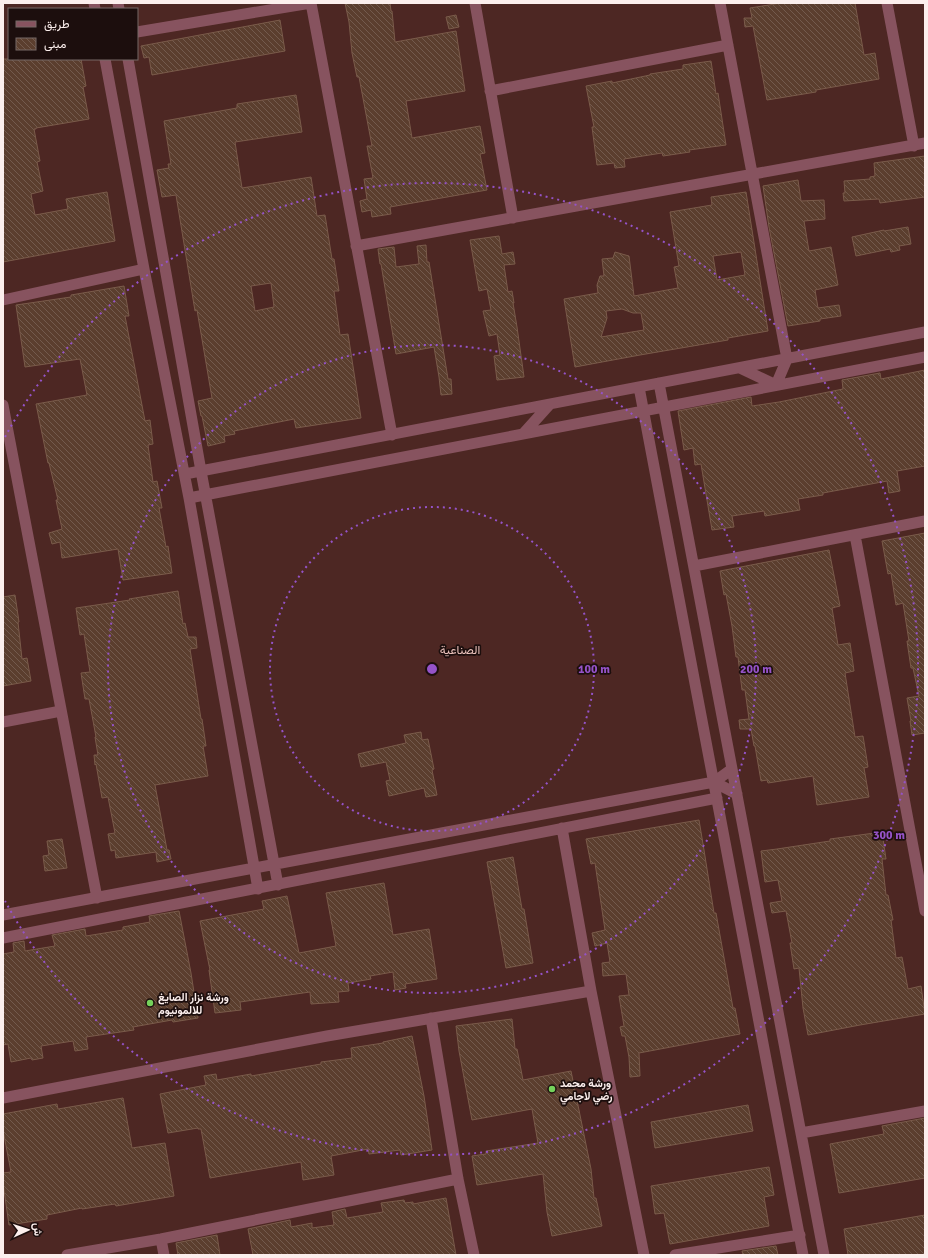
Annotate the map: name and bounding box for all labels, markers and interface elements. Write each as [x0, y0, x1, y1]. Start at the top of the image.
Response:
legend [8, 8, 138, 60]
text: طريق [44, 17, 70, 32]
text: مبنى [44, 37, 66, 52]
district label: الصناعية [440, 643, 480, 658]
centre of rings [425, 662, 439, 676]
text: 100 m [578, 662, 610, 677]
text: 200 m [740, 662, 772, 677]
text: 300 m [873, 828, 905, 843]
place label: ورشة نزار الصايغ للالمونيوم [158, 991, 229, 1018]
marker: ورشة نزار الصايغ للالمونيوم [145, 998, 155, 1008]
place label: ورشة محمد رضي لاجامي [560, 1077, 613, 1105]
marker: ورشة محمد رضي لاجامي [547, 1084, 557, 1094]
north arrow [8, 1210, 48, 1250]
text: ش [31, 1223, 44, 1236]

